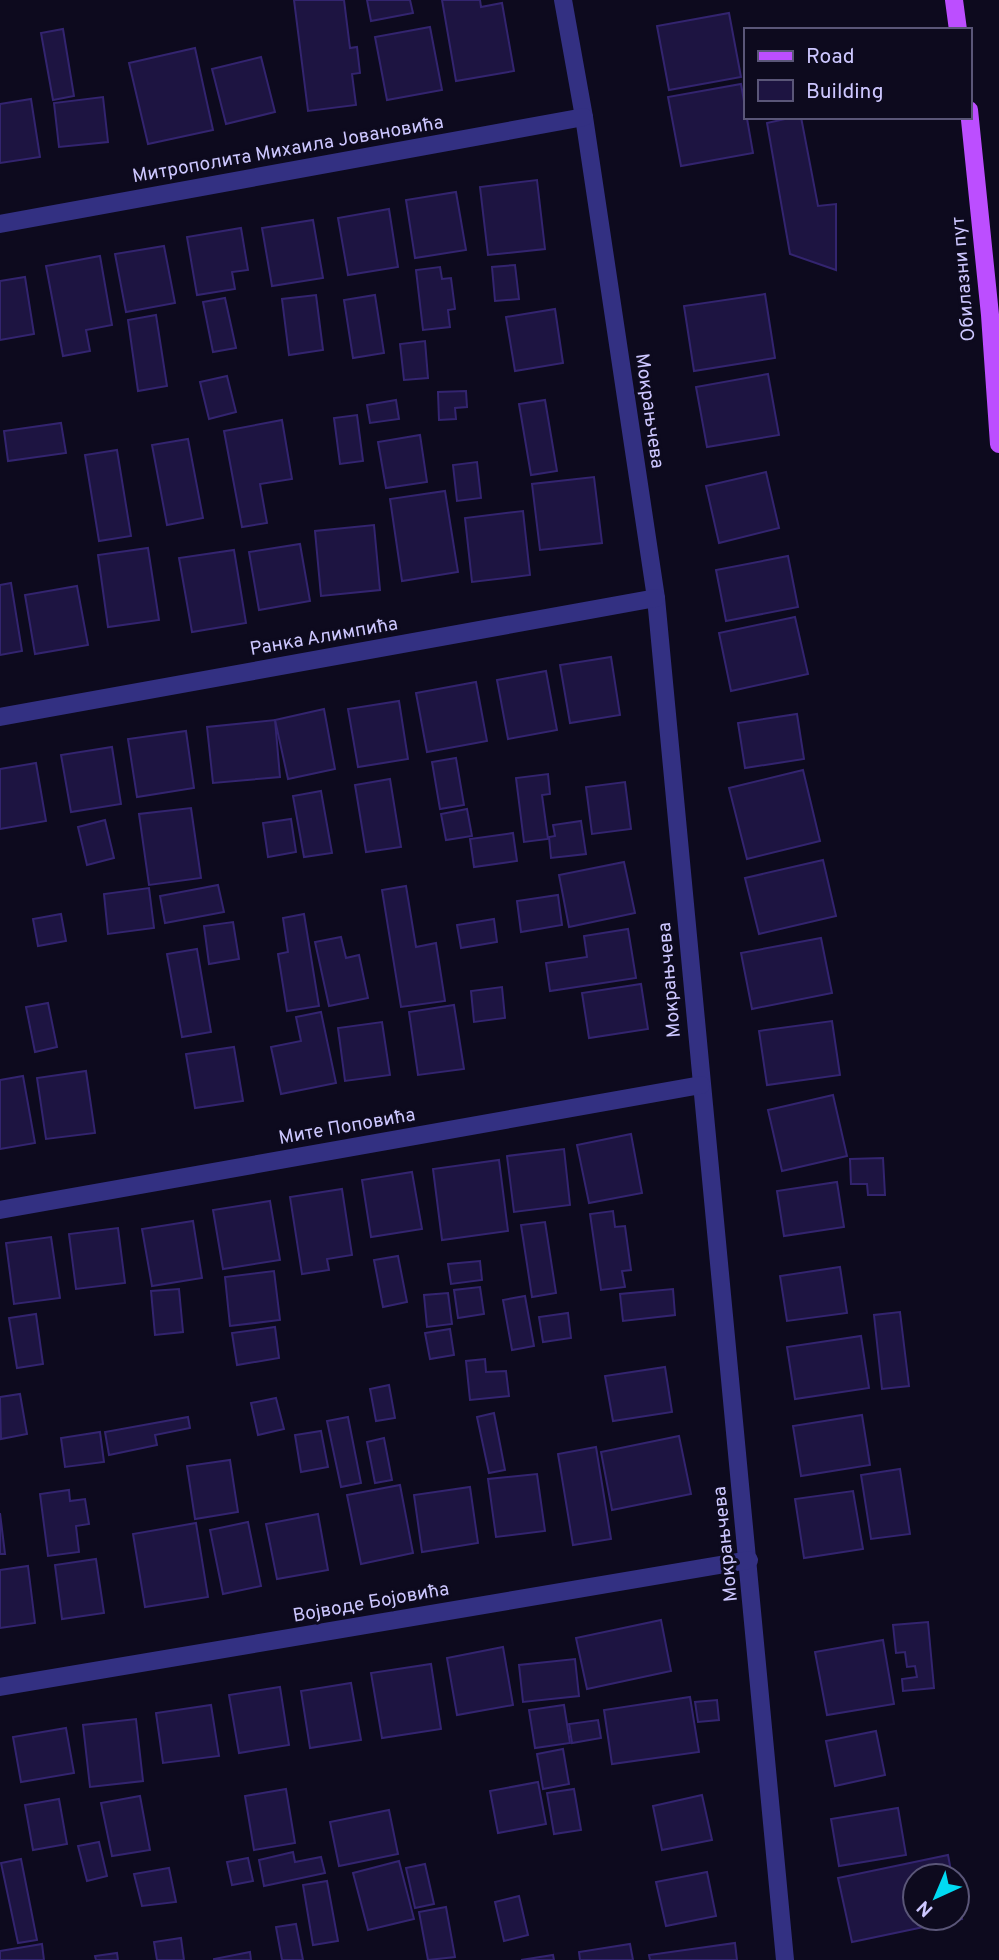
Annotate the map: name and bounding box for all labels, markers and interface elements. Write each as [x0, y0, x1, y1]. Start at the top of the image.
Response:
legend [744, 28, 971, 119]
text: Road [806, 44, 855, 71]
text: Building [806, 79, 884, 106]
street label: Митрополита Михаила Јовановића [131, 111, 445, 189]
street label: Обилазни пут [947, 215, 981, 342]
street label: Мокрањчева [629, 352, 669, 470]
street label: Ранка Алимпића [248, 612, 400, 662]
street label: Мокрањчева [653, 921, 687, 1039]
street label: Мите Поповића [277, 1103, 417, 1151]
street label: Мокрањчева [708, 1485, 744, 1603]
street label: Војводе Бојовића [291, 1577, 451, 1629]
north arrow [901, 1862, 971, 1932]
text: N [912, 1894, 939, 1921]

